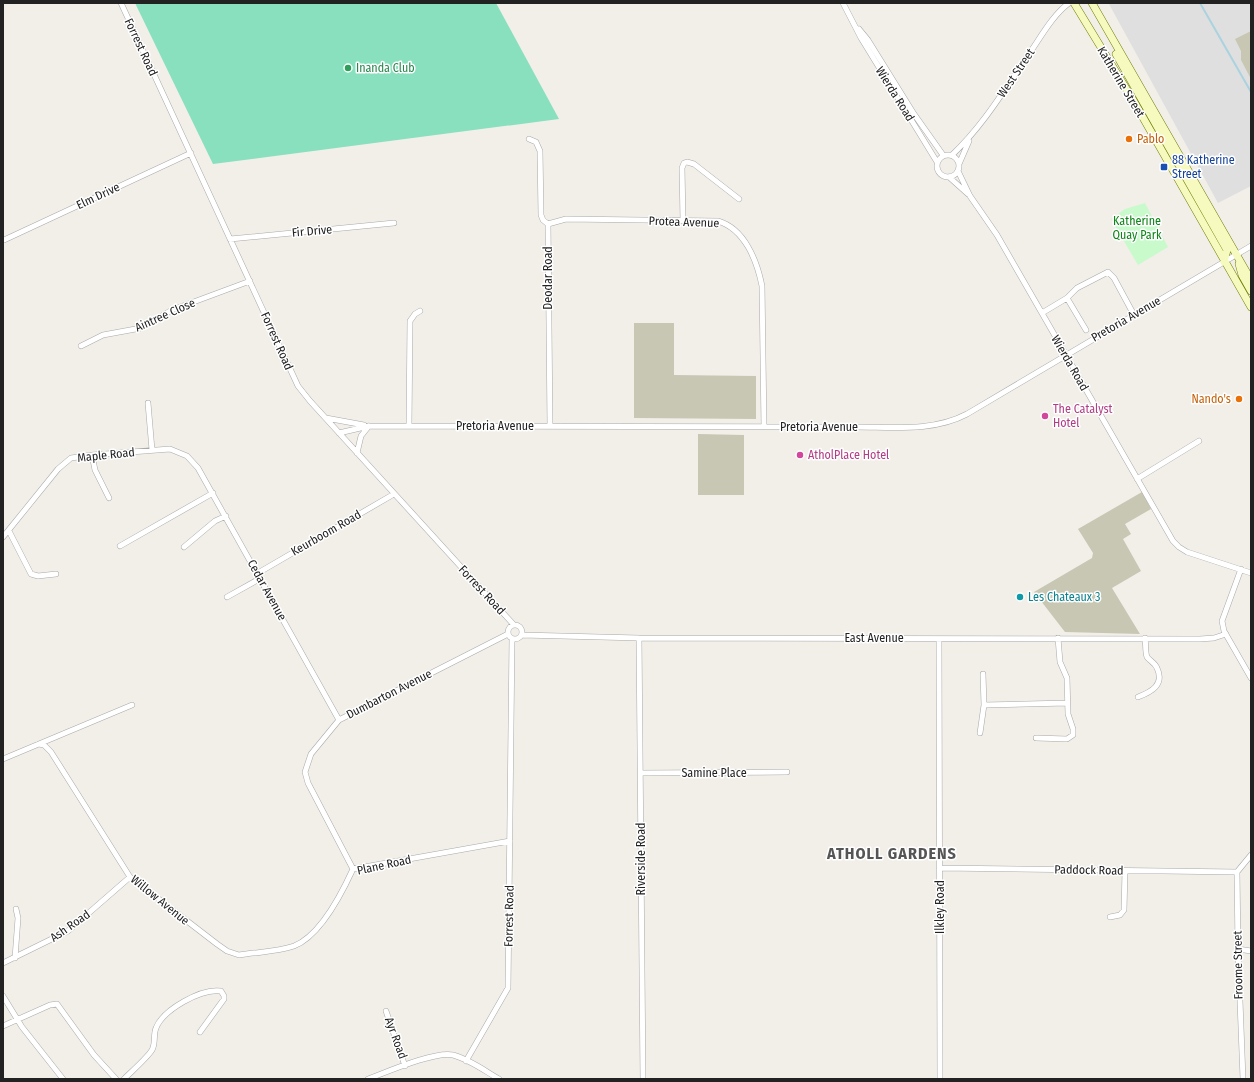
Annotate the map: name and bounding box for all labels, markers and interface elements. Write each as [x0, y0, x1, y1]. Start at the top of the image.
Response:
street label: Forrest Road [122, 16, 160, 78]
street label: Katherine Street [1094, 44, 1148, 120]
street label: West Street [994, 46, 1038, 100]
place label: Inanda Club [356, 61, 415, 75]
marker: Inanda Club [343, 63, 353, 73]
street label: Wierda Road [873, 64, 917, 124]
place label: Pablo [1137, 132, 1164, 146]
marker: Pablo [1124, 134, 1134, 144]
place label: 88 Katherine Street [1172, 153, 1235, 181]
marker: 88 Katherine Street [1159, 162, 1169, 172]
street label: Elm Drive [74, 180, 122, 212]
street label: Protea Avenue [649, 214, 720, 230]
park label: Katherine Quay Park [1113, 214, 1162, 242]
street label: Fir Drive [291, 222, 333, 240]
street label: Deodar Road [541, 246, 555, 310]
street label: Pretoria Avenue [1089, 293, 1163, 345]
street label: Aintree Close [133, 295, 197, 335]
street label: Forrest Road [258, 310, 296, 372]
street label: Wierda Road [1048, 333, 1092, 393]
place label: Nando's [1191, 392, 1231, 406]
marker: Nando's [1234, 394, 1244, 404]
place label: The Catalyst Hotel [1053, 402, 1113, 430]
marker: The Catalyst Hotel [1040, 411, 1050, 421]
street label: Pretoria Avenue [456, 419, 534, 433]
street label: Pretoria Avenue [780, 420, 858, 434]
street label: Maple Road [77, 445, 135, 465]
place label: AtholPlace Hotel [808, 448, 889, 462]
marker: AtholPlace Hotel [795, 450, 805, 460]
street label: Keurboom Road [289, 507, 363, 559]
street label: Cedar Avenue [245, 557, 289, 623]
street label: Forrest Road [456, 563, 508, 617]
place label: Les Chateaux 3 [1028, 590, 1100, 604]
marker: Les Chateaux 3 [1015, 592, 1025, 602]
street label: East Avenue [844, 631, 904, 645]
street label: Dumbarton Avenue [344, 666, 434, 722]
street label: Samine Place [681, 766, 747, 780]
street label: Riverside Road [634, 822, 648, 896]
district label: ATHOLL GARDENS [826, 844, 957, 863]
street label: Plane Road [356, 852, 412, 878]
street label: Paddock Road [1054, 862, 1124, 878]
street label: Willow Avenue [128, 872, 192, 928]
street label: Ilkley Road [933, 880, 947, 934]
street label: Forrest Road [501, 885, 517, 947]
street label: Ash Road [47, 907, 93, 945]
street label: Froome Street [1230, 930, 1246, 1000]
street label: Ayr Road [382, 1015, 410, 1061]

